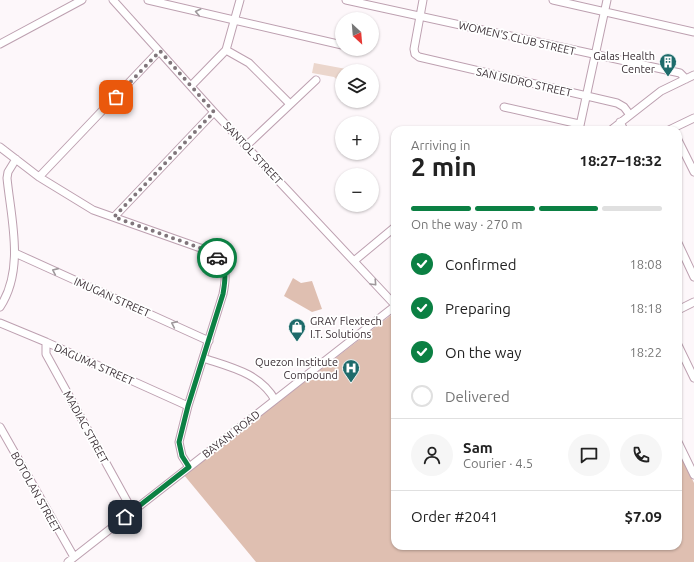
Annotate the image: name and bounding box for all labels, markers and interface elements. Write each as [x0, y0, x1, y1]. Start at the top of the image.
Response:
one-way arrow [194, 8, 201, 16]
north arrow [335, 12, 379, 56]
map controls [335, 12, 379, 212]
street label: WOMEN'S CLUB STREET [457, 19, 577, 57]
place label: Galas Health Center [593, 50, 656, 75]
building icon: Galas Health Center [658, 52, 678, 77]
button: layers [335, 64, 379, 108]
street label: SAN ISIDRO STREET [475, 65, 573, 99]
pin [99, 80, 133, 114]
icon: bag [105, 86, 127, 108]
button: + [335, 116, 379, 160]
street label: SANTOL STREET [221, 119, 285, 187]
text: Arriving in [411, 138, 470, 152]
text: 2 min [411, 152, 477, 181]
text: 18:27–18:32 [579, 152, 662, 169]
button: − [335, 168, 379, 212]
text: On the way · 270 m [411, 217, 523, 231]
courier [197, 238, 237, 278]
icon: car [206, 247, 228, 269]
icon: check [411, 253, 433, 275]
text: Confirmed [445, 256, 517, 273]
text: 18:08 [629, 257, 662, 271]
one-way arrow [52, 268, 60, 276]
street label: IMUGAN STREET [72, 275, 152, 319]
one-way arrow [370, 278, 377, 286]
icon: check [411, 297, 433, 319]
text: Preparing [445, 300, 511, 317]
text: 18:18 [629, 301, 662, 315]
place label: GRAY Flextech I.T. Solutions [310, 315, 382, 340]
shop icon: GRAY Flextech I.T. Solutions [287, 317, 307, 342]
one-way arrow [170, 321, 177, 329]
street label: DAGUMA STREET [52, 341, 136, 387]
icon: check [411, 341, 433, 363]
text: On the way [445, 344, 521, 361]
text: 18:22 [629, 345, 662, 359]
place label: Quezon Institute Compound [255, 356, 338, 381]
hospital icon: Quezon Institute Compound [341, 358, 361, 383]
text: Delivered [445, 388, 510, 405]
street label: MADIAC STREET [61, 389, 111, 465]
street label: BAYANI ROAD [200, 408, 262, 460]
button: person [411, 434, 453, 476]
button: chat [568, 434, 610, 476]
button: phone [620, 434, 662, 476]
text: Sam [463, 439, 493, 456]
street label: BOTOLAN STREET [9, 450, 63, 534]
text: Courier · 4.5 [463, 456, 533, 470]
pin [108, 500, 142, 534]
icon: home [114, 506, 136, 528]
text: Order #2041 [411, 508, 498, 525]
text: $7.09 [624, 508, 662, 525]

